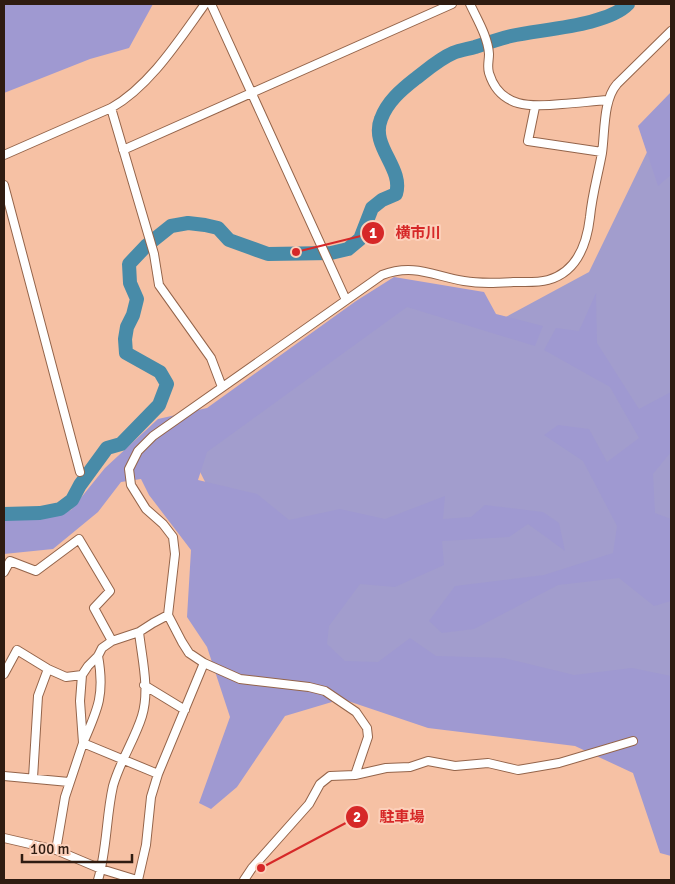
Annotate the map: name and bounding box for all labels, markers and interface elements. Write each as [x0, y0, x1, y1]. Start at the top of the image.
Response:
callout: 横市川 [360, 218, 450, 248]
text: 1 [369, 224, 377, 242]
text: 横市川 [395, 224, 441, 242]
callout: 駐車場 [344, 802, 434, 832]
text: 2 [353, 808, 361, 826]
text: 駐車場 [379, 808, 425, 826]
scale bar [22, 832, 132, 864]
text: 100 m [30, 840, 70, 858]

